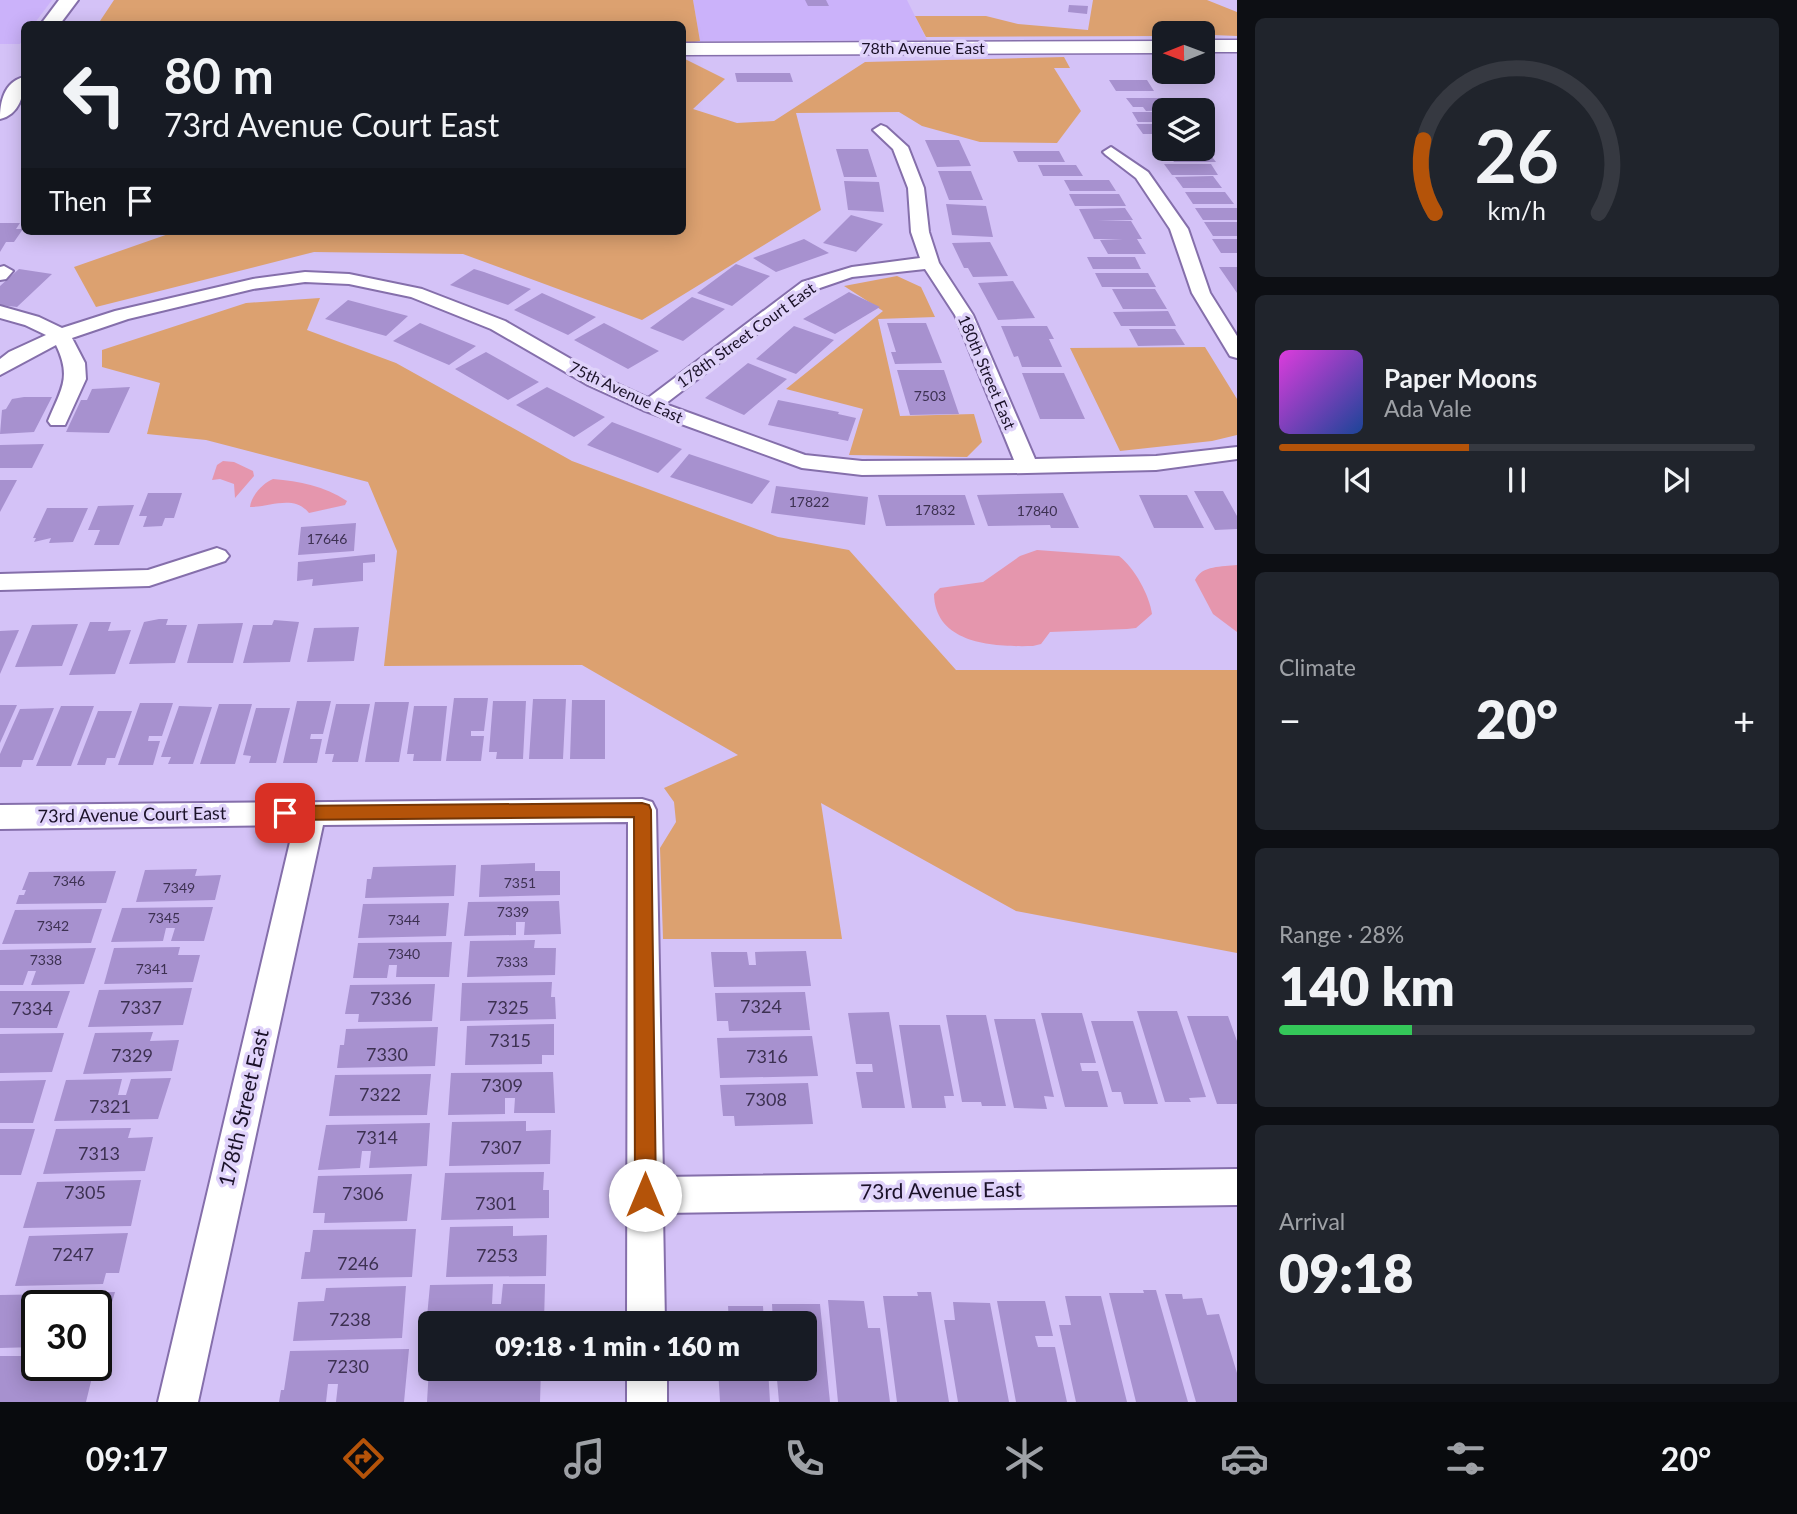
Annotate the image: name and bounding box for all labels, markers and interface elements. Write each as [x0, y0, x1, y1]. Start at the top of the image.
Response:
north arrow [1152, 21, 1214, 84]
map controls [1152, 21, 1215, 161]
street label: 78th Avenue East [861, 38, 985, 57]
text: 80 m [164, 46, 274, 104]
icon: left [49, 49, 140, 140]
button: layers [1152, 98, 1215, 161]
text: 73rd Avenue Court East [164, 105, 499, 144]
text: 26 [1475, 112, 1559, 200]
icon: arrive [121, 182, 159, 220]
text: Then [49, 185, 107, 217]
text: km/h [1488, 195, 1546, 225]
street label: 178th Street Court East [673, 278, 819, 391]
street label: 180th Street East [955, 312, 1020, 432]
street label: 75th Avenue East [566, 357, 686, 426]
text: Paper Moons [1384, 362, 1537, 394]
house number: 7503 [914, 387, 946, 404]
text: Ada Vale [1384, 394, 1472, 422]
icon: previous [1339, 461, 1377, 499]
icon: pause [1498, 461, 1536, 499]
icon: next [1657, 461, 1695, 499]
house number: 17822 [789, 493, 829, 510]
house number: 17832 [915, 501, 955, 518]
house number: 17840 [1017, 502, 1057, 519]
house number: 17646 [307, 530, 347, 547]
text: Climate [1279, 653, 1356, 681]
text: 20° [1476, 688, 1558, 750]
text: − [1279, 697, 1301, 743]
text: + [1733, 697, 1755, 743]
pin [255, 783, 315, 843]
icon: arrive [266, 794, 304, 832]
street label: 73rd Avenue Court East [38, 801, 227, 827]
house number: 7346 [53, 872, 85, 889]
house number: 7351 [504, 874, 536, 891]
house number: 7349 [163, 879, 195, 896]
house number: 7339 [497, 903, 529, 920]
house number: 7345 [148, 909, 180, 926]
house number: 7344 [388, 911, 420, 928]
house number: 7342 [37, 917, 69, 934]
text: Range · 28% [1279, 920, 1404, 948]
house number: 7340 [388, 945, 420, 962]
house number: 7338 [30, 951, 62, 968]
house number: 7333 [496, 953, 528, 970]
text: 140 km [1279, 955, 1455, 1017]
house number: 7341 [136, 960, 168, 977]
house number: 7336 [370, 987, 412, 1009]
house number: 7324 [740, 995, 782, 1017]
house number: 7337 [120, 996, 162, 1018]
house number: 7325 [487, 996, 529, 1018]
house number: 7334 [11, 997, 53, 1019]
street label: 178th Street East [212, 1026, 273, 1189]
house number: 7315 [489, 1029, 531, 1051]
house number: 7330 [366, 1043, 408, 1065]
house number: 7329 [111, 1044, 153, 1066]
house number: 7316 [746, 1045, 788, 1067]
house number: 7309 [481, 1074, 523, 1096]
house number: 7322 [359, 1083, 401, 1105]
house number: 7308 [745, 1088, 787, 1110]
house number: 7321 [89, 1095, 131, 1117]
house number: 7314 [356, 1126, 398, 1148]
house number: 7307 [480, 1136, 522, 1158]
house number: 7313 [78, 1142, 120, 1164]
position arrow [608, 1158, 682, 1232]
street label: 73rd Avenue East [860, 1176, 1023, 1203]
house number: 7305 [64, 1181, 106, 1203]
house number: 7306 [342, 1182, 384, 1204]
house number: 7301 [475, 1192, 517, 1214]
text: Arrival [1279, 1207, 1345, 1235]
text: 09:18 [1279, 1242, 1413, 1304]
house number: 7247 [52, 1243, 94, 1265]
house number: 7253 [476, 1244, 518, 1266]
house number: 7246 [337, 1252, 379, 1274]
speed limit sign: 30 [21, 1290, 112, 1381]
house number: 7238 [329, 1308, 371, 1330]
text: 09:18 · 1 min · 160 m [495, 1330, 740, 1362]
house number: 7230 [327, 1355, 369, 1377]
icon: directions [339, 1434, 388, 1483]
icon: music [560, 1434, 609, 1483]
icon: phone [780, 1434, 829, 1483]
icon: climate [1000, 1434, 1049, 1483]
icon: car [1220, 1434, 1269, 1483]
icon: filters [1441, 1434, 1490, 1483]
text: 09:17 [86, 1439, 168, 1478]
text: 20° [1661, 1439, 1711, 1478]

